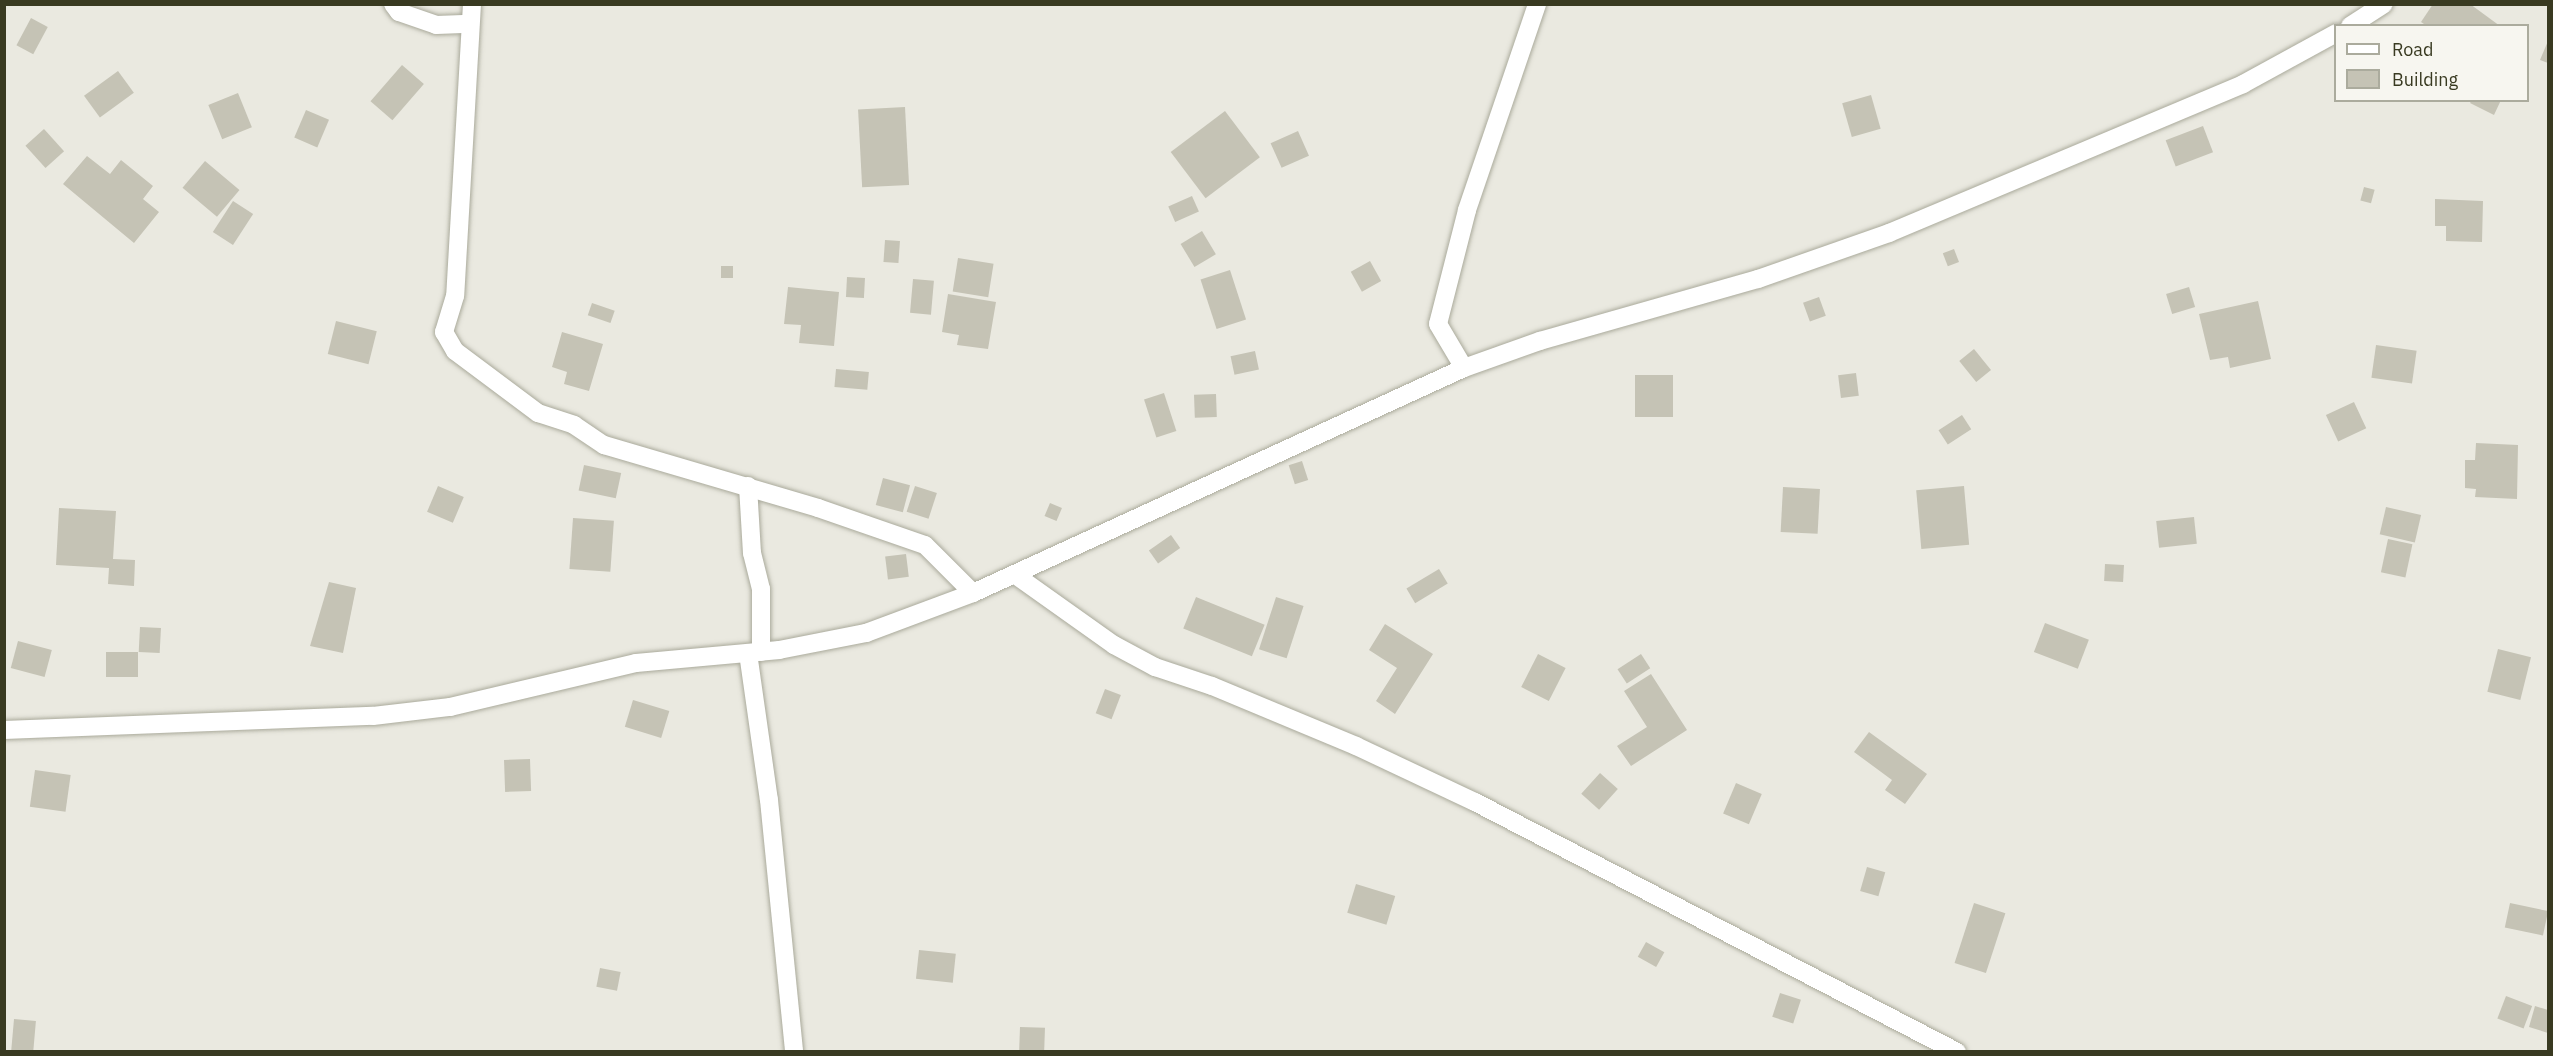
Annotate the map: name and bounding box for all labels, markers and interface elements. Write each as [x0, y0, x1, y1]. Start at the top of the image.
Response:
legend [2334, 24, 2529, 102]
text: Road [2392, 38, 2433, 61]
text: Building [2392, 68, 2458, 91]

